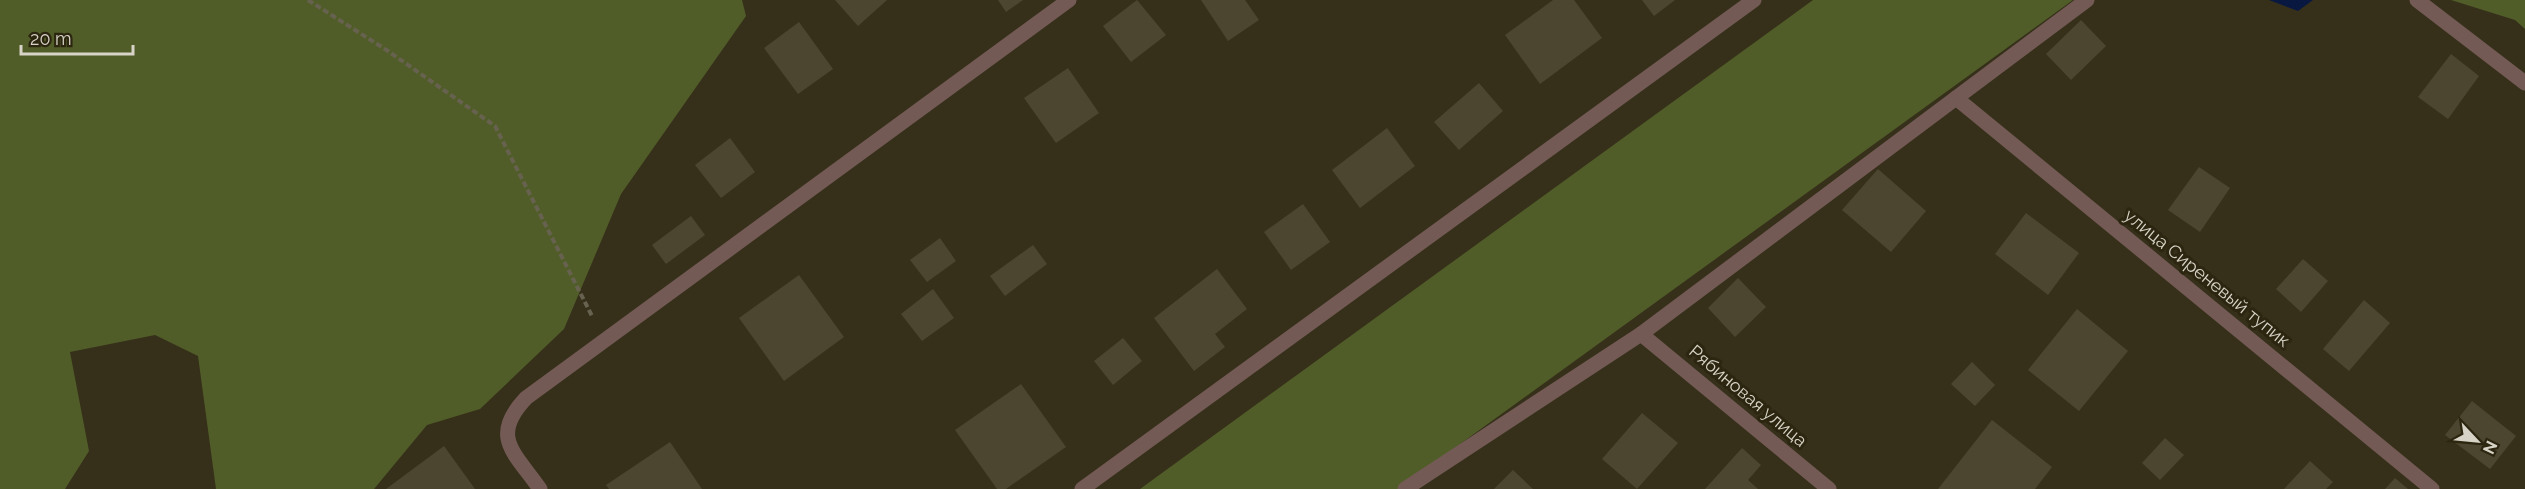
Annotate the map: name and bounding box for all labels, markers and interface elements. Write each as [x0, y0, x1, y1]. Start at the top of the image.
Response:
scale bar [21, 18, 134, 56]
text: 20 m [30, 28, 72, 49]
street label: улица Сиреневый тупик [2120, 204, 2294, 351]
street label: Рябиновая улица [1685, 340, 1811, 451]
north arrow [2447, 411, 2507, 471]
text: N [2479, 438, 2501, 457]

